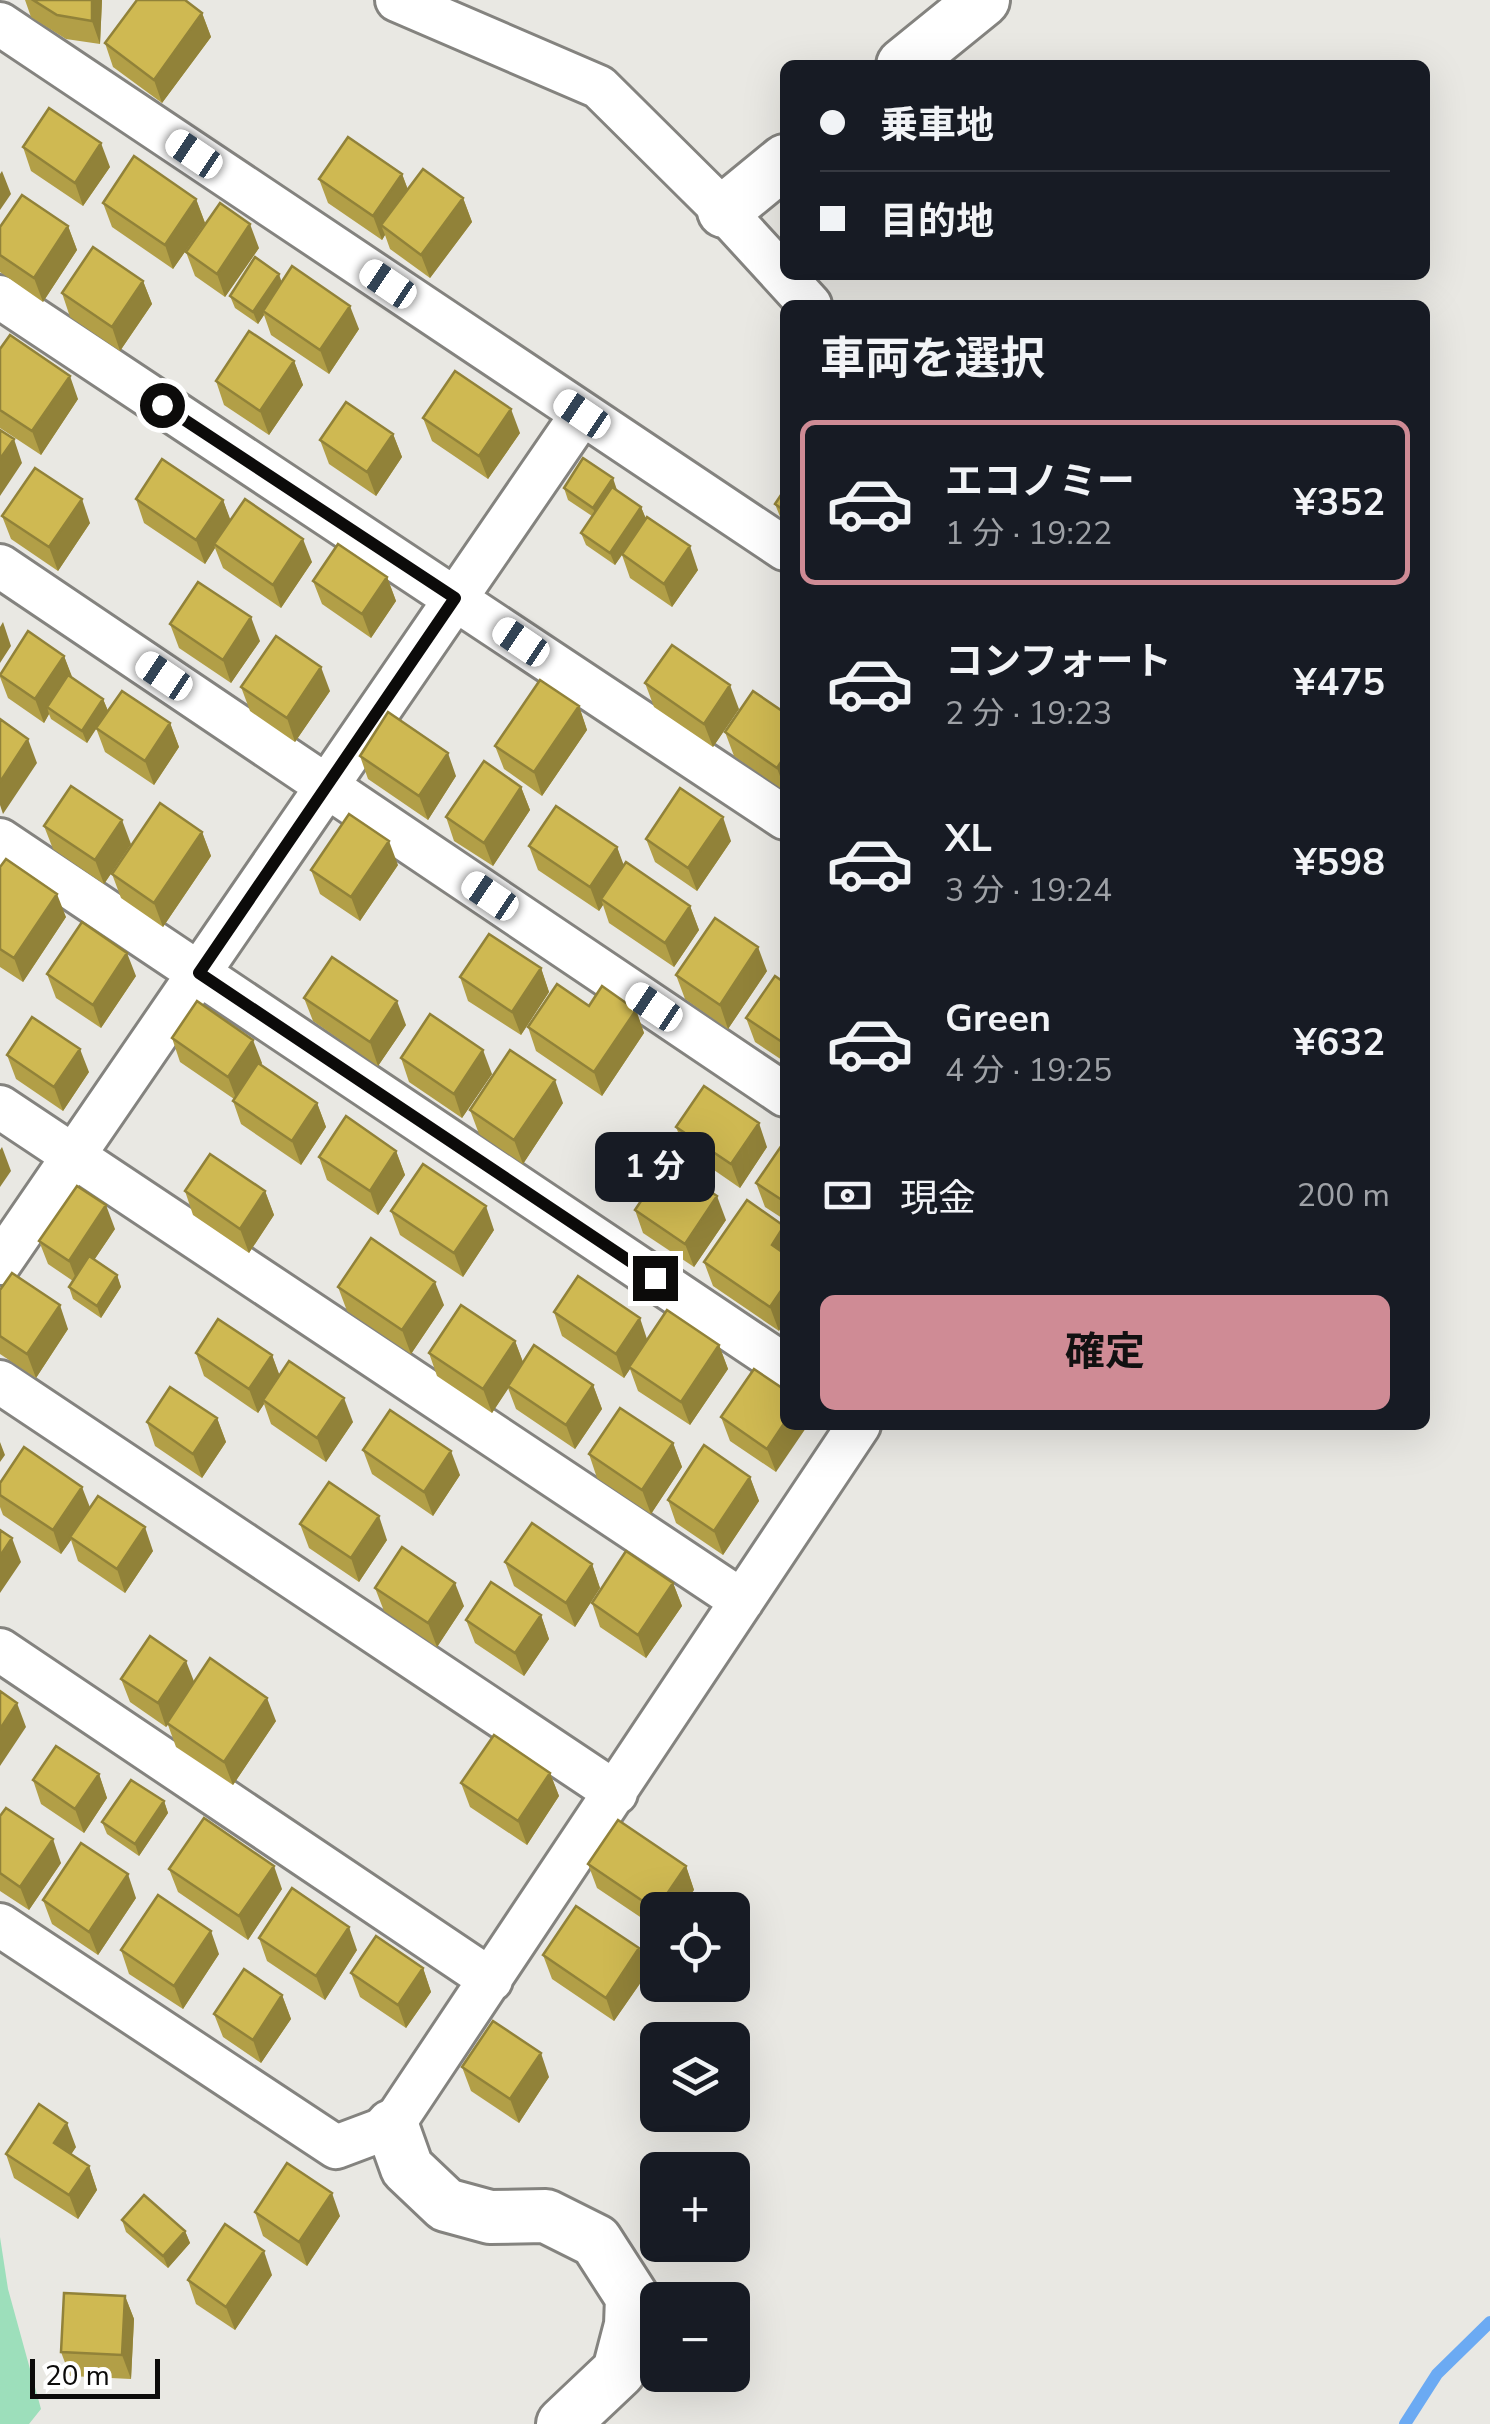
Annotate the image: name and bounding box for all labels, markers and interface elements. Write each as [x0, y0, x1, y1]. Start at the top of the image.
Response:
text: 乗車地 [880, 100, 994, 151]
car [161, 125, 227, 183]
text: 目的地 [880, 196, 994, 247]
car [355, 255, 421, 313]
text: 車両を選択 [820, 329, 1045, 390]
route start [140, 383, 185, 428]
car [549, 385, 615, 443]
text: エコノミー [945, 456, 1135, 507]
icon: car [825, 458, 915, 548]
text: ¥352 [1294, 477, 1385, 528]
text: 1 分 · 19:22 [945, 512, 1112, 555]
car [488, 613, 554, 671]
text: コンフォート [945, 636, 1172, 687]
icon: car [825, 638, 915, 728]
car [131, 647, 197, 705]
text: ¥475 [1294, 657, 1385, 708]
text: 2 分 · 19:23 [945, 692, 1112, 735]
text: XL [945, 813, 992, 864]
icon: car [825, 818, 915, 908]
text: ¥598 [1294, 837, 1385, 888]
car [457, 867, 523, 925]
text: 3 分 · 19:24 [945, 869, 1112, 912]
car [621, 978, 687, 1036]
text: Green [945, 993, 1051, 1044]
icon: car [825, 998, 915, 1088]
text: ¥632 [1294, 1017, 1385, 1068]
text: 4 分 · 19:25 [945, 1049, 1112, 1092]
callout: 1 分 [595, 1133, 715, 1203]
text: 1 分 [625, 1145, 685, 1188]
icon: cash [820, 1168, 875, 1223]
text: 現金 [900, 1173, 976, 1224]
text: 200 m [1297, 1174, 1390, 1217]
route end [633, 1256, 678, 1301]
button: 確定 [820, 1295, 1390, 1410]
map controls [640, 1892, 750, 2392]
button: locate [640, 1892, 750, 2002]
button: layers [640, 2022, 750, 2132]
button: + [640, 2152, 750, 2262]
button: − [640, 2282, 750, 2392]
scale bar [30, 2354, 160, 2398]
text: 20 m [45, 2357, 110, 2395]

